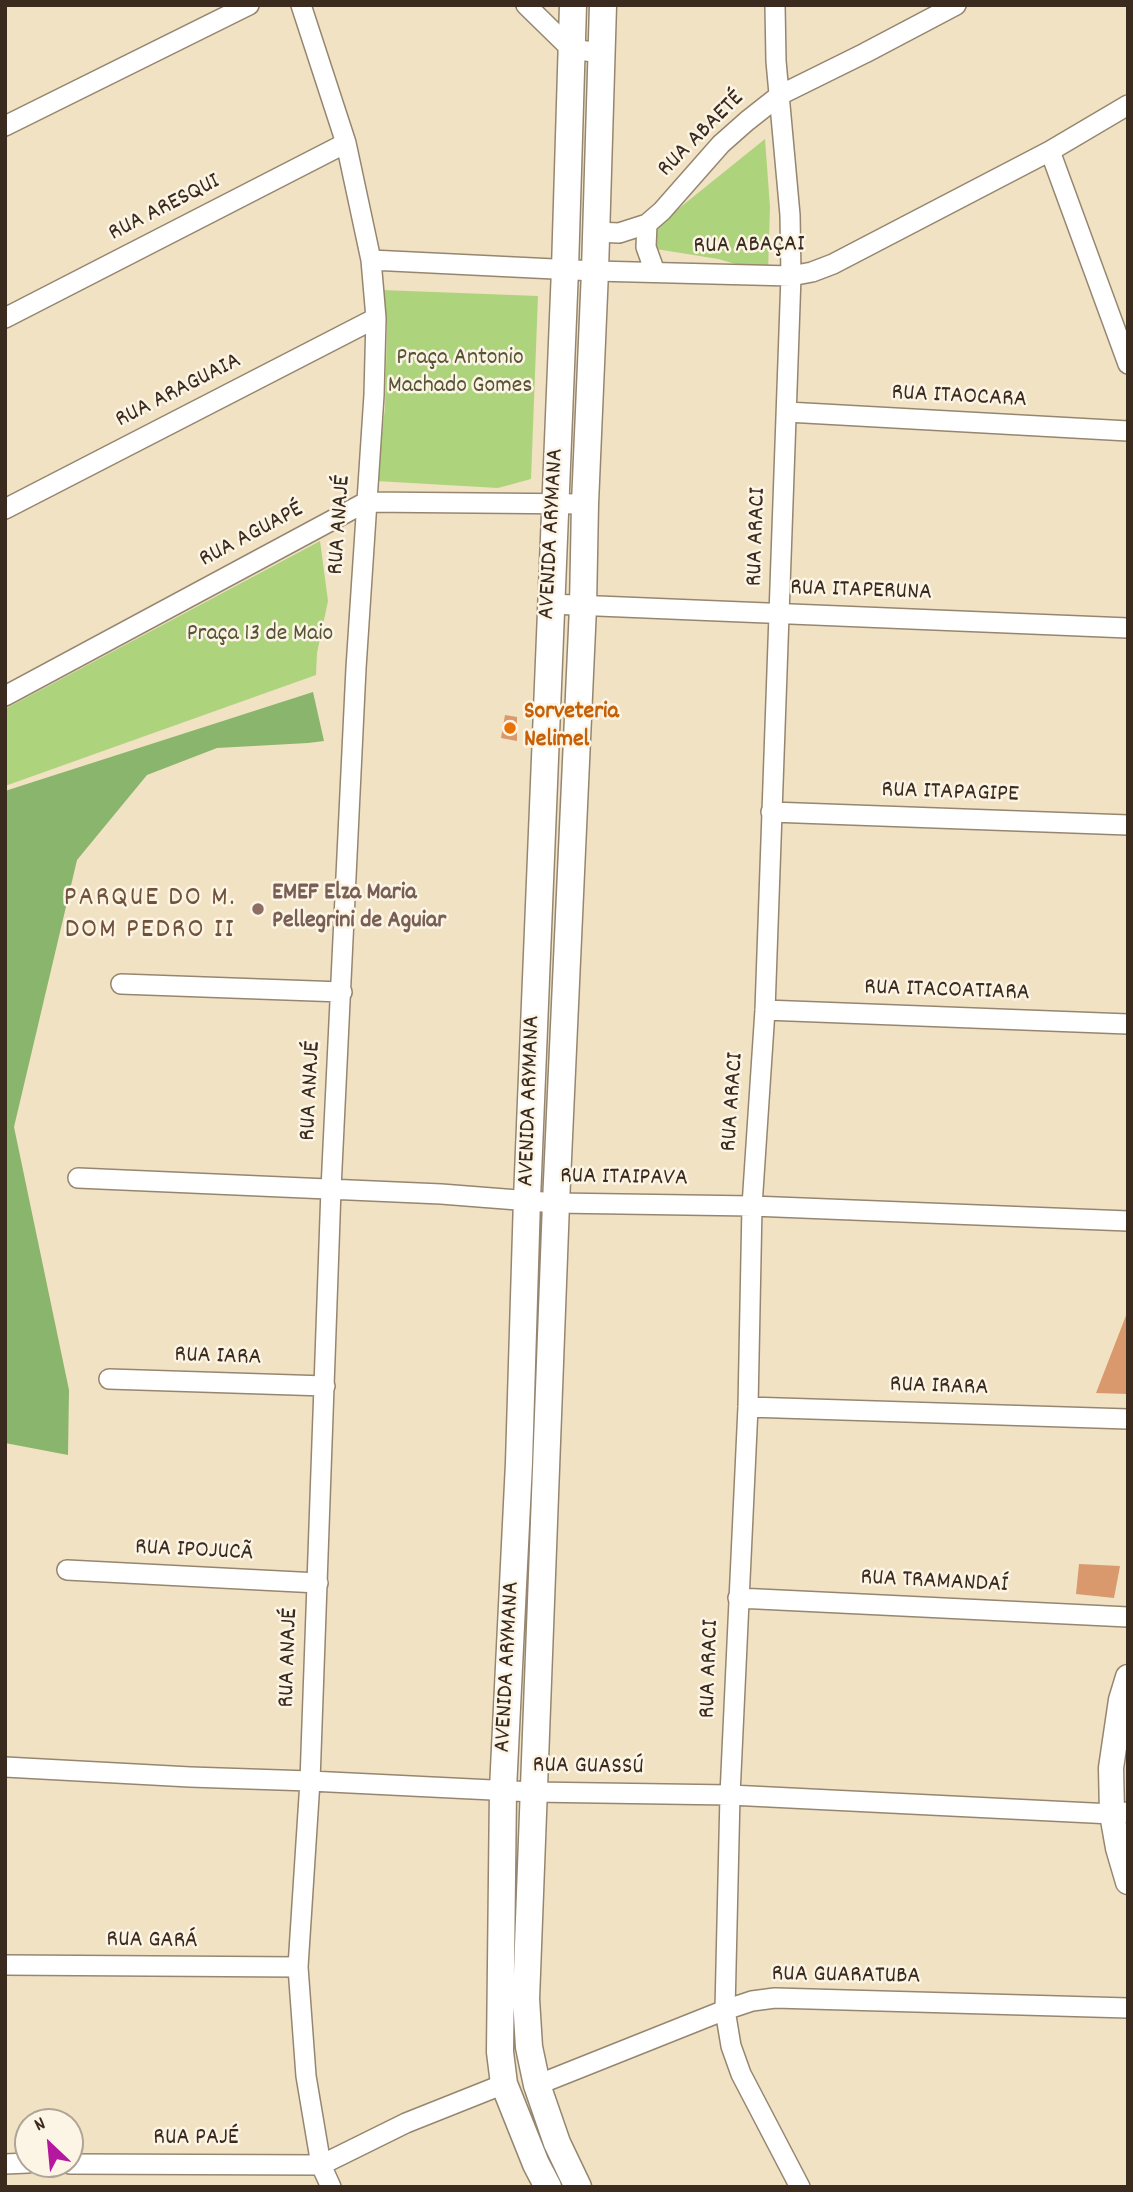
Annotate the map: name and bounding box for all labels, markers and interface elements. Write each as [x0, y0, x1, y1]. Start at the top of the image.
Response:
street label: RUA ABAETÉ [653, 86, 751, 184]
street label: RUA ARESQUI [104, 169, 226, 249]
street label: RUA ABAÇAI [693, 232, 805, 262]
park label: Praça Antonio Machado Gomes [388, 346, 532, 402]
street label: RUA ARAGUAIA [111, 348, 247, 436]
street label: RUA ITAOCARA [891, 380, 1027, 416]
street label: AVENIDA ARYMANA [534, 448, 572, 620]
street label: RUA ANAJÉ [323, 474, 359, 576]
street label: RUA ARACI [742, 487, 774, 587]
street label: RUA AGUAPÉ [195, 497, 309, 575]
street label: RUA ITAPERUNA [790, 575, 932, 609]
park label: Praça 13 de Maio [187, 622, 333, 650]
place label: Sorveteria Nelimel [524, 700, 619, 756]
marker: Sorveteria Nelimel [502, 720, 518, 736]
street label: RUA ITAPAGIPE [881, 777, 1019, 811]
place label: EMEF Elza Maria Pellegrini de Aguiar [272, 881, 446, 937]
district label: PARQUE DO M. DOM PEDRO II [65, 883, 235, 949]
marker: EMEF Elza Maria Pellegrini de Aguiar [250, 901, 266, 917]
street label: RUA ITACOATIARA [864, 975, 1030, 1009]
street label: AVENIDA ARYMANA [514, 1015, 548, 1187]
street label: RUA ANAJÉ [295, 1041, 329, 1141]
street label: RUA ARACI [716, 1052, 752, 1152]
street label: RUA ITAIPAVA [560, 1163, 688, 1195]
street label: RUA IARA [174, 1342, 262, 1374]
street label: RUA IRARA [889, 1372, 989, 1404]
street label: RUA IPOJUCÃ [134, 1535, 254, 1569]
street label: RUA TRAMANDAÍ [860, 1565, 1008, 1601]
street label: AVENIDA ARYMANA [490, 1581, 528, 1753]
street label: RUA ANAJÉ [274, 1608, 306, 1708]
street label: RUA ARACI [695, 1619, 727, 1719]
street label: RUA GUASSÚ [532, 1753, 644, 1783]
street label: RUA GARÁ [106, 1927, 198, 1957]
street label: RUA GUARATUBA [771, 1961, 921, 1993]
north arrow [14, 2108, 84, 2178]
text: N [30, 2111, 51, 2140]
street label: RUA PAJÉ [153, 2126, 239, 2154]

